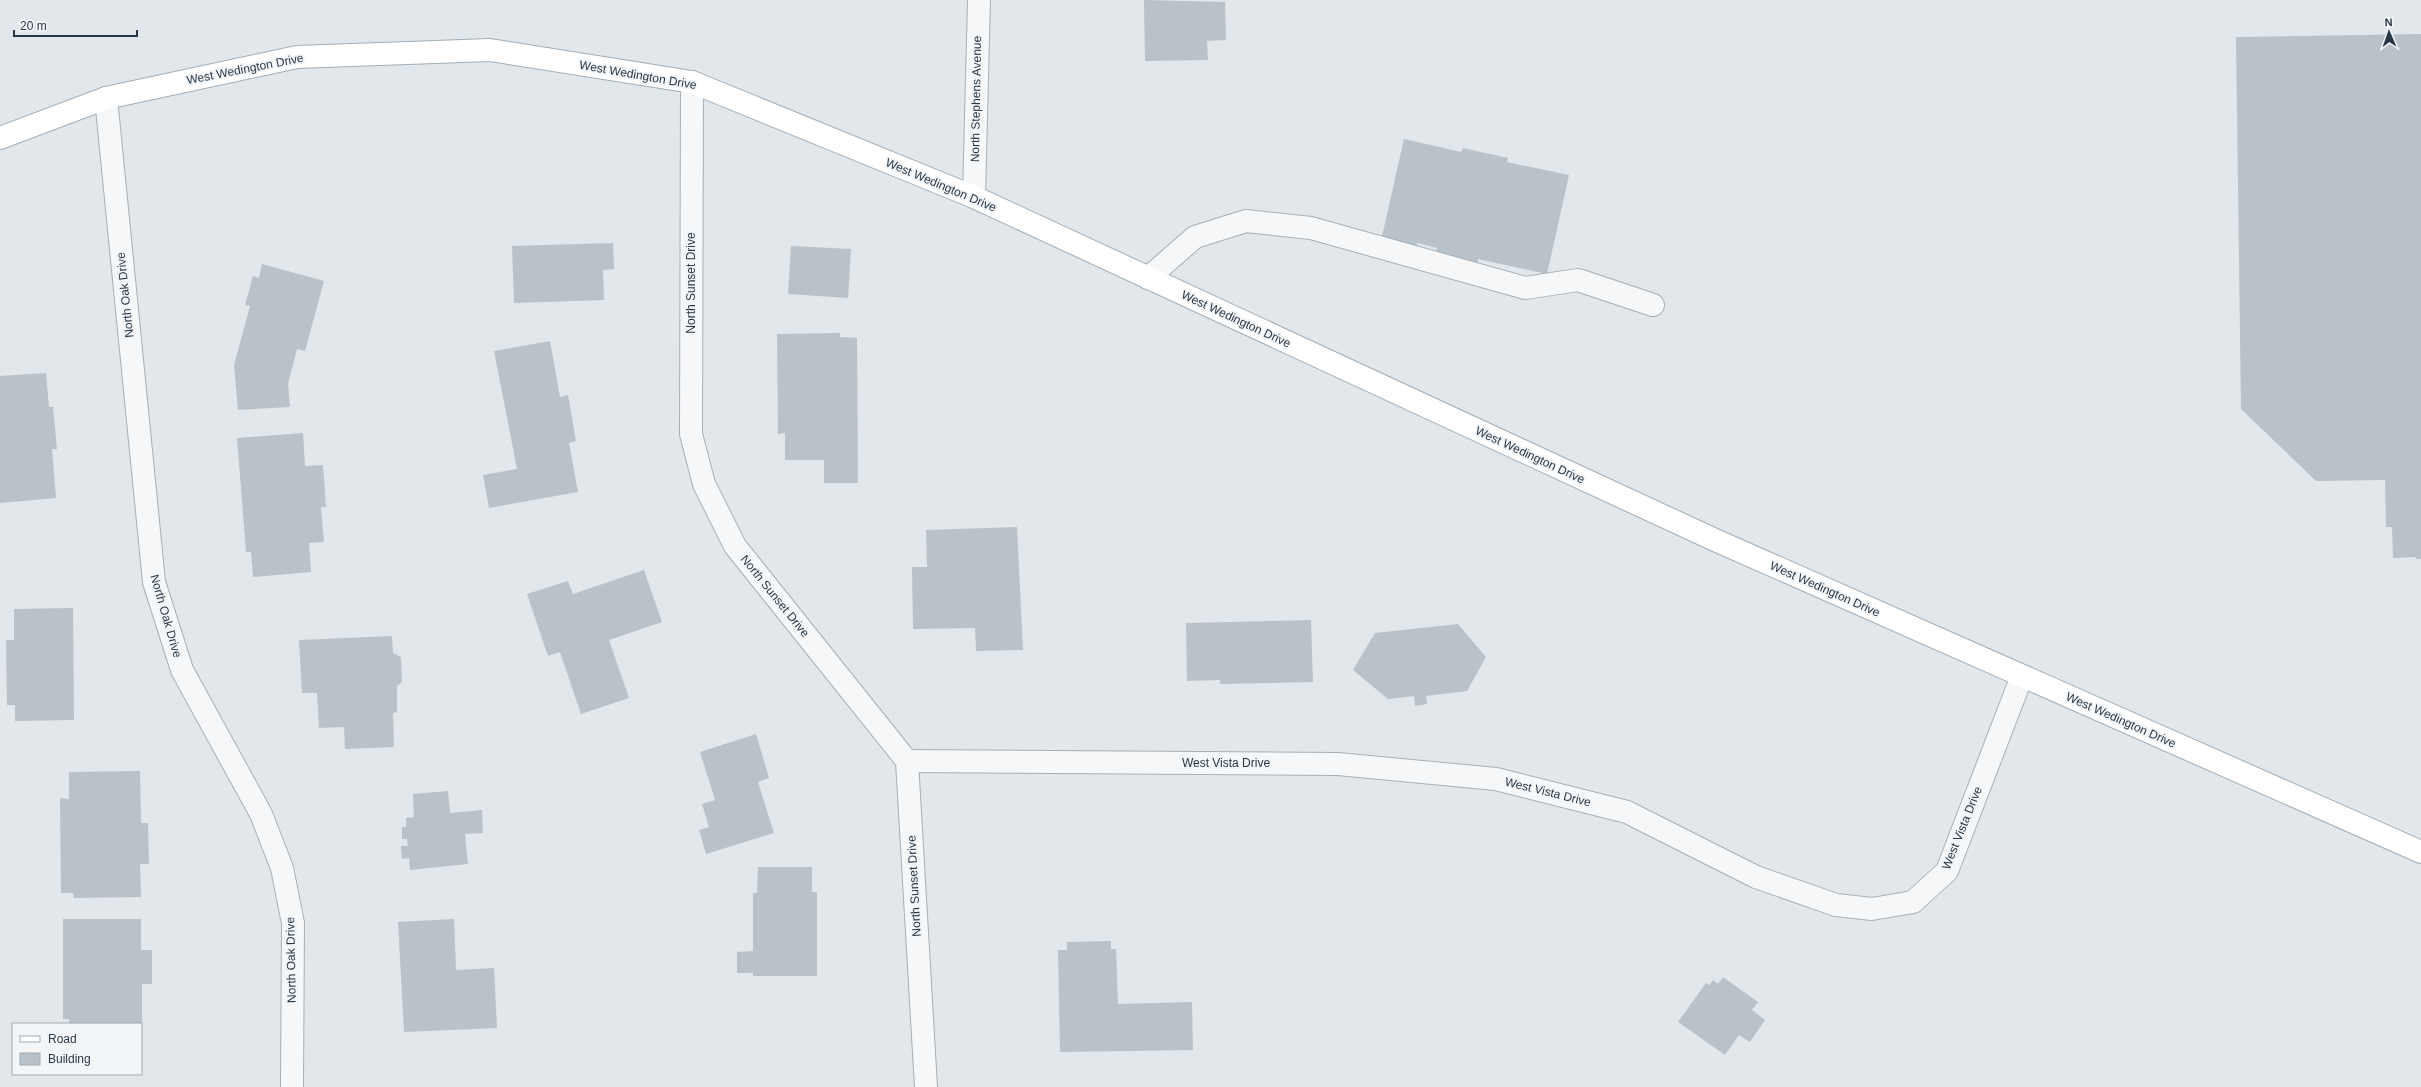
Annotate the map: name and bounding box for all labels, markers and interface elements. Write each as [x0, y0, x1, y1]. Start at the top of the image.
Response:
scale bar [14, 12, 137, 38]
north arrow [2369, 12, 2409, 52]
text: N [2384, 16, 2393, 28]
text: 20 m [20, 19, 47, 33]
street label: North Stephens Avenue [968, 35, 984, 162]
street label: West Wedington Drive [185, 51, 305, 87]
street label: West Wedington Drive [578, 58, 698, 92]
street label: West Wedington Drive [884, 155, 999, 215]
street label: North Sunset Drive [684, 232, 698, 334]
street label: North Oak Drive [114, 251, 136, 339]
street label: West Wedington Drive [1179, 288, 1293, 351]
street label: West Wedington Drive [1473, 424, 1587, 487]
street label: North Sunset Drive [738, 552, 813, 640]
street label: West Wedington Drive [1768, 558, 1882, 620]
street label: North Oak Drive [147, 573, 185, 660]
street label: West Wedington Drive [2064, 689, 2178, 751]
street label: West Vista Drive [1182, 756, 1270, 770]
street label: West Vista Drive [1503, 775, 1593, 810]
street label: West Vista Drive [1939, 784, 1985, 872]
street label: North Sunset Drive [904, 835, 924, 937]
street label: North Oak Drive [283, 917, 299, 1003]
legend [12, 1023, 142, 1075]
text: Road [48, 1032, 77, 1046]
text: Building [48, 1052, 91, 1066]

